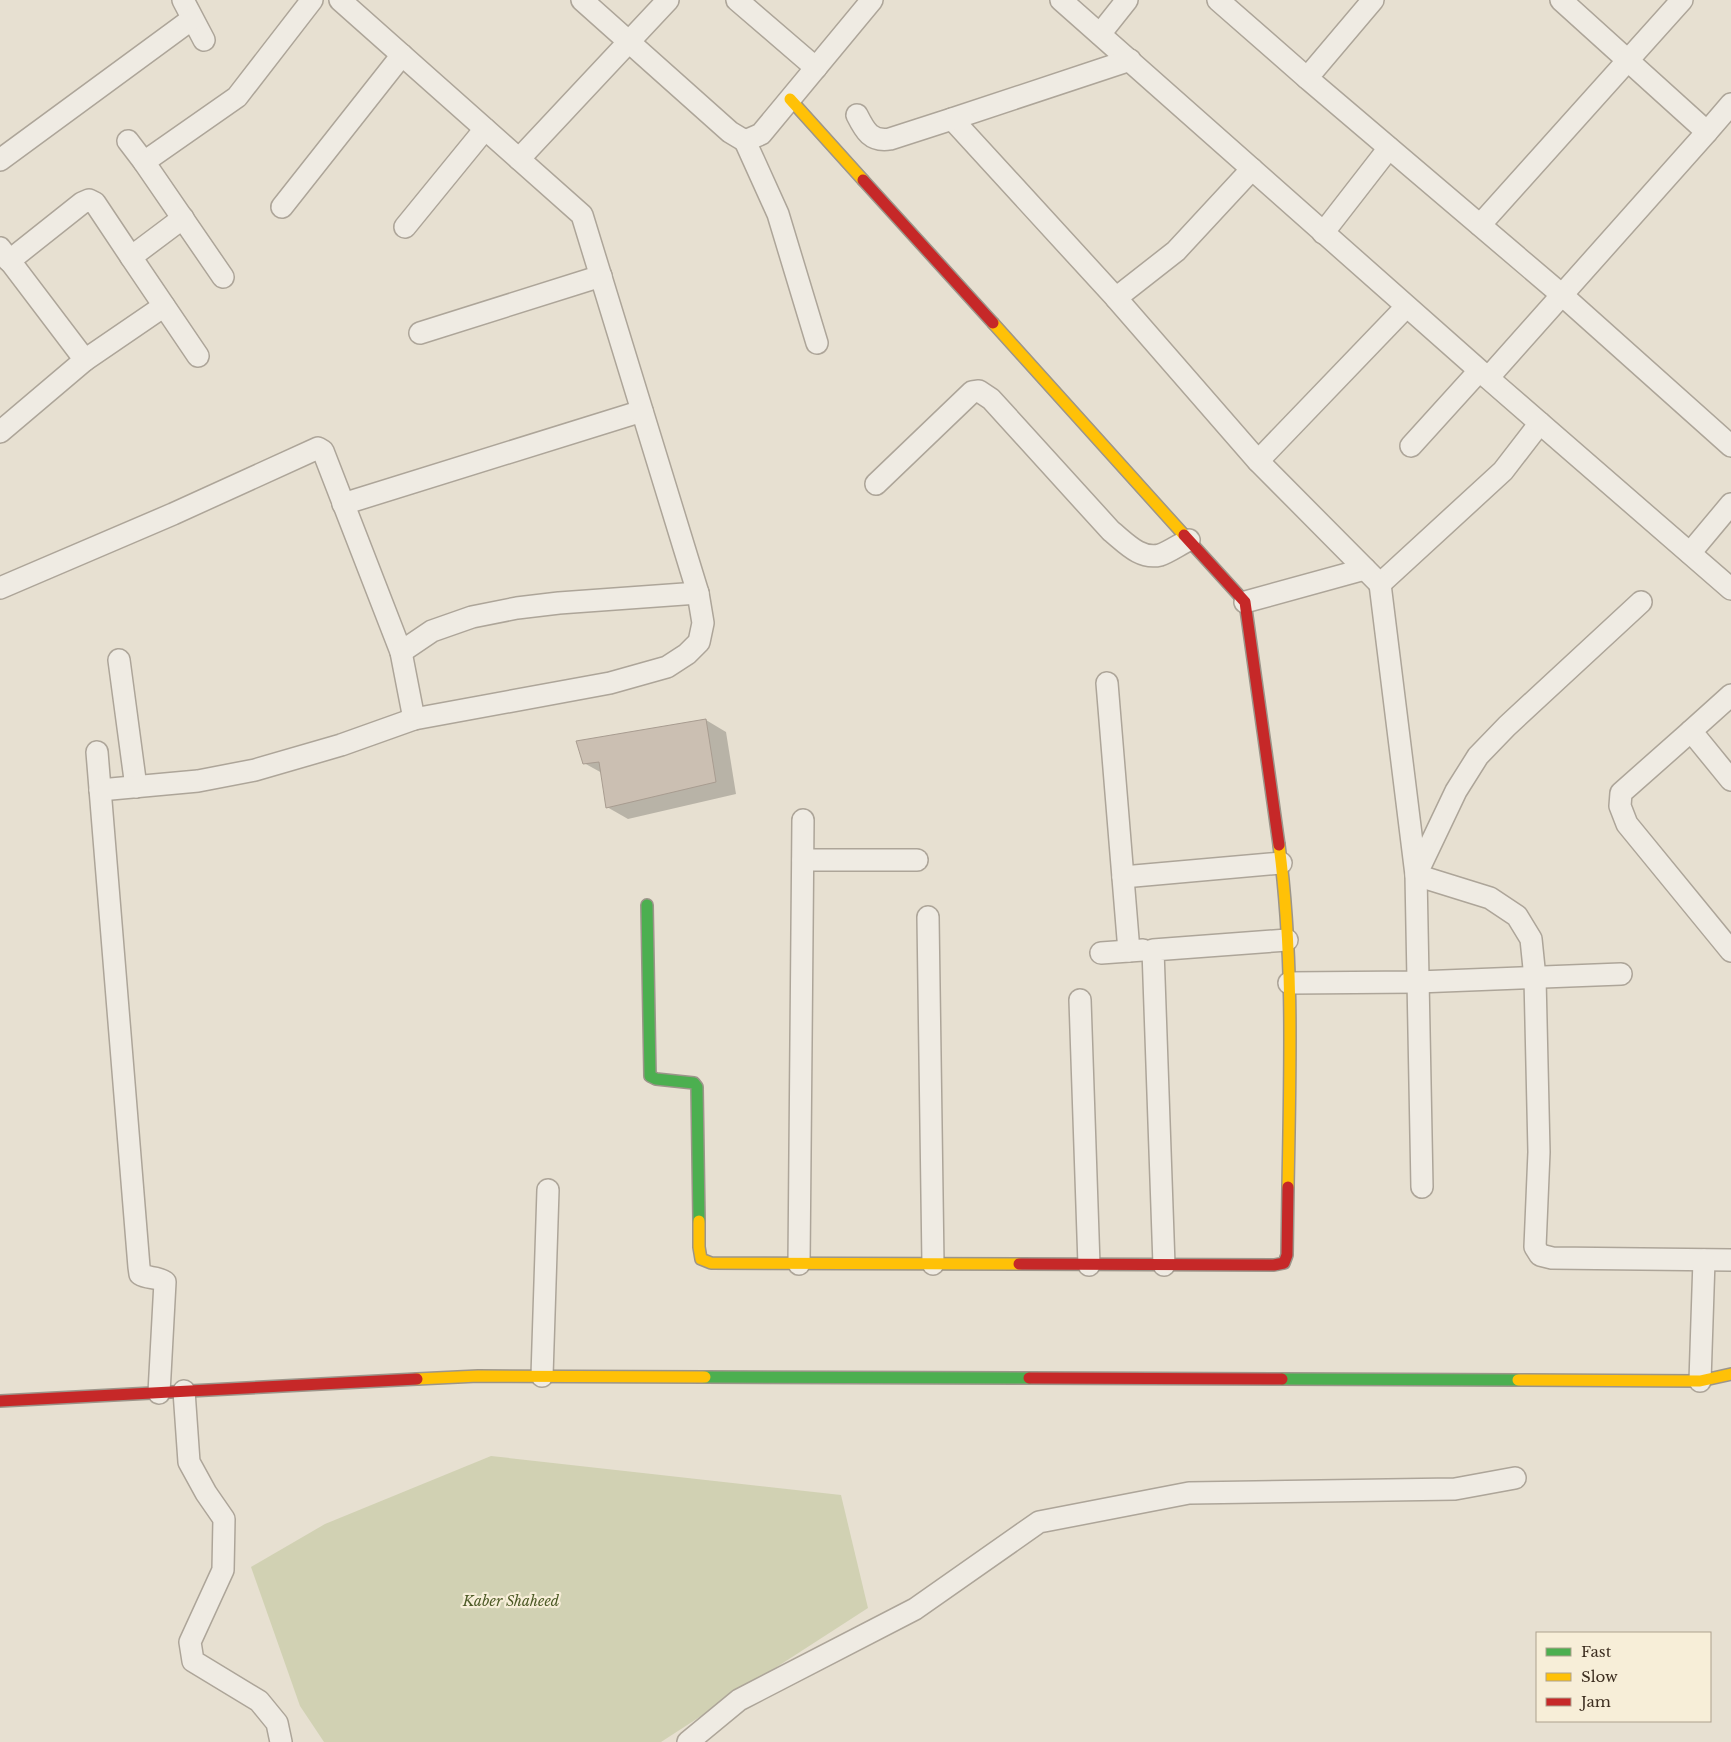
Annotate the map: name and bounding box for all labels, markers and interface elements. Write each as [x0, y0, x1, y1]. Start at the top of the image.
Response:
park label: Kaber Shaheed [462, 1592, 560, 1610]
legend [1536, 1632, 1711, 1722]
text: Fast [1581, 1642, 1612, 1661]
text: Slow [1581, 1667, 1618, 1686]
text: Jam [1579, 1692, 1611, 1711]

